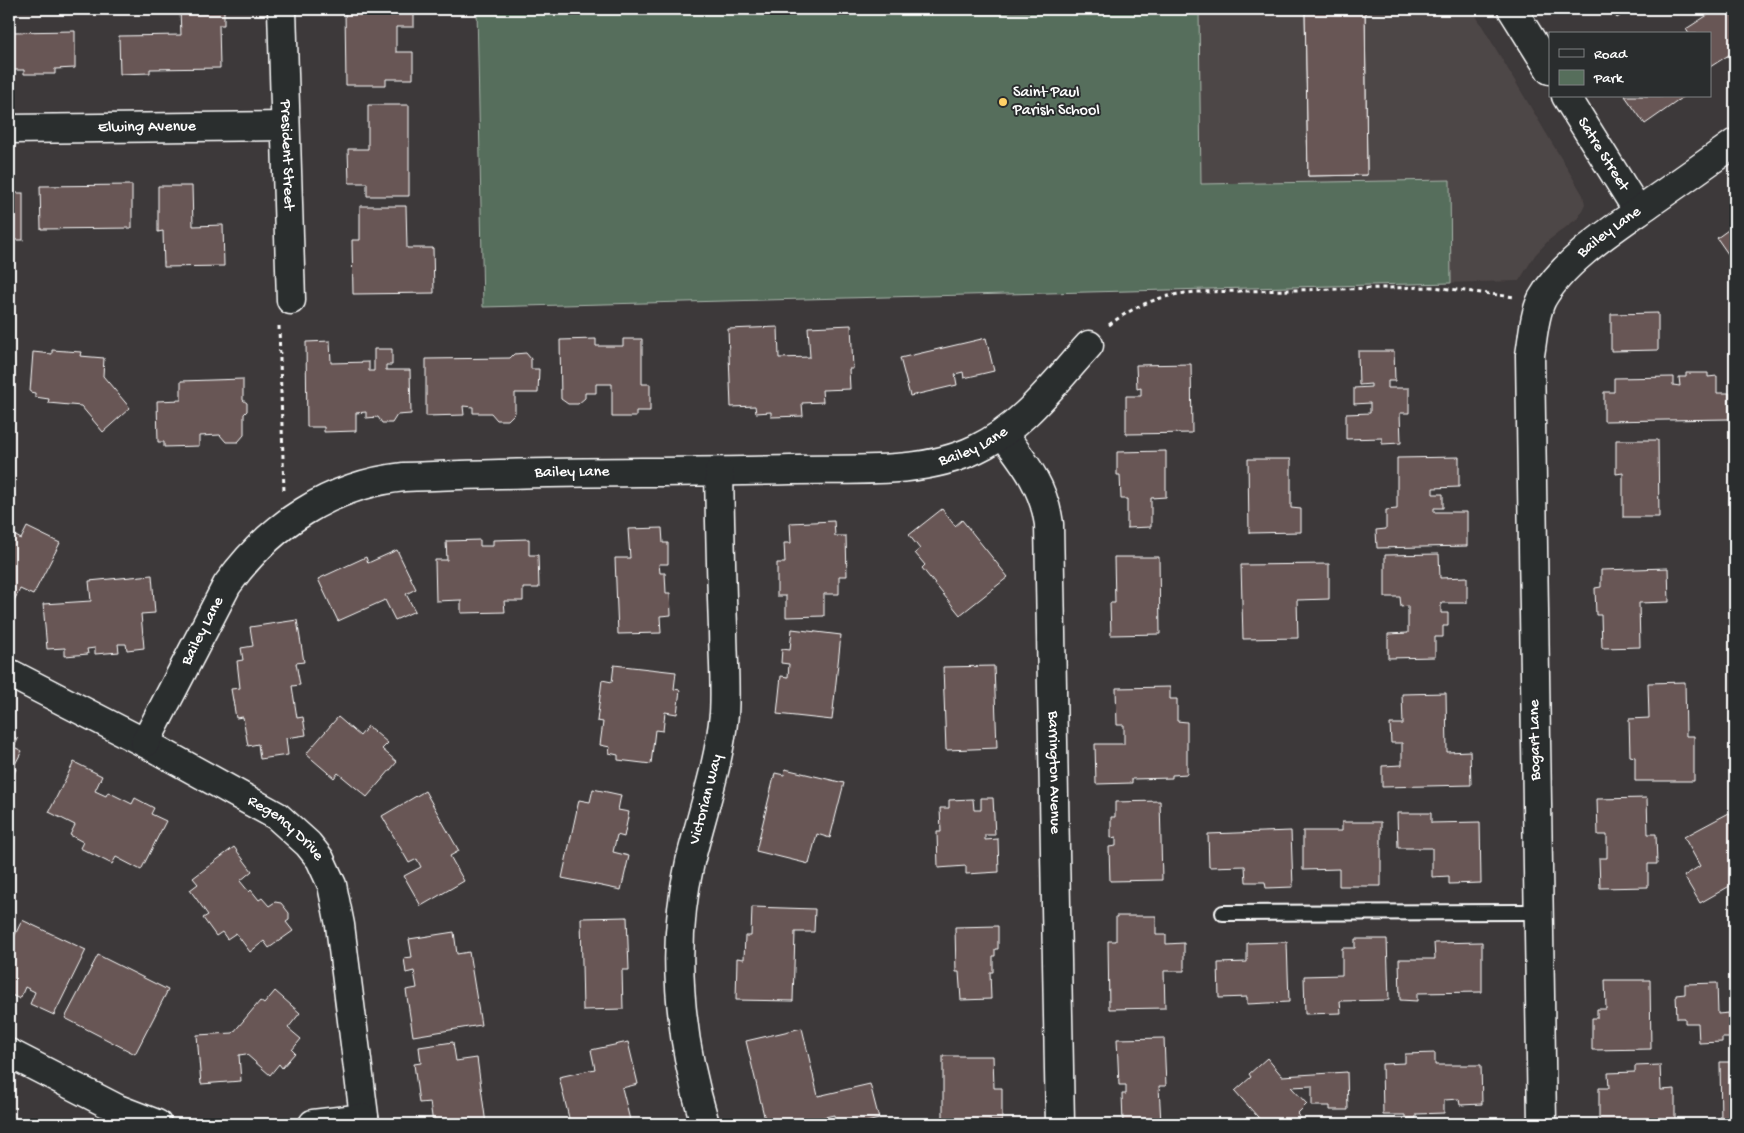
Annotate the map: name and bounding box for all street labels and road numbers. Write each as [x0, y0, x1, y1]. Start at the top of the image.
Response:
street label: President Street [275, 98, 298, 212]
street label: Satre Street [1572, 114, 1634, 196]
street label: Elwing Avenue [98, 117, 197, 138]
street label: Bailey Lane [1573, 202, 1646, 263]
street label: Bailey Lane [936, 422, 1013, 471]
street label: Bailey Lane [534, 463, 610, 483]
street label: Bailey Lane [177, 593, 229, 670]
street label: Bogart Lane [1526, 699, 1546, 782]
street label: Barrington Avenue [1043, 710, 1064, 835]
street label: Victorian Way [685, 752, 727, 848]
street label: Regency Drive [244, 792, 328, 866]

